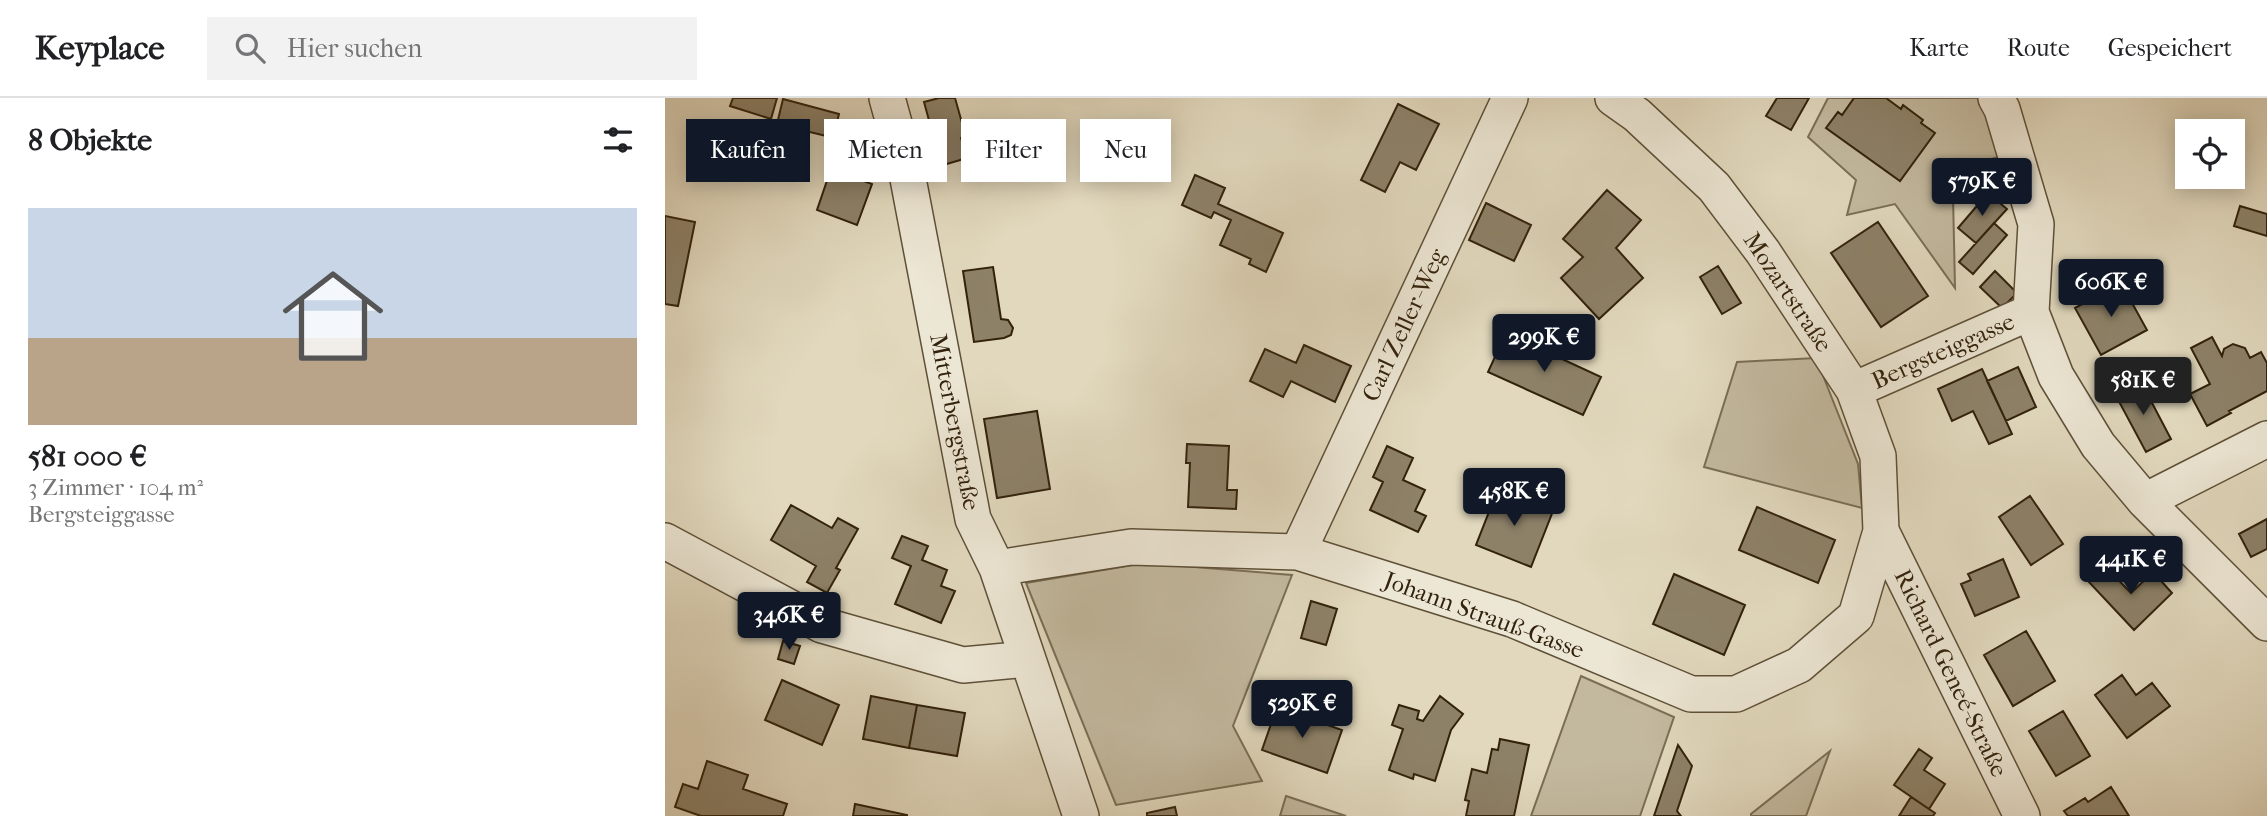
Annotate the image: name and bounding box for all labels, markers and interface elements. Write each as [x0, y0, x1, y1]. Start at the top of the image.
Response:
search box [207, 17, 697, 80]
text: Keyplace [35, 29, 165, 68]
icon: search [231, 29, 269, 67]
text: Hier suchen [287, 33, 422, 64]
text: Karte [1909, 34, 1969, 62]
text: Route [2007, 34, 2070, 62]
text: Gespeichert [2108, 34, 2232, 62]
chip: Kaufen [686, 119, 810, 182]
chip: Mieten [824, 119, 947, 182]
chip: Filter [961, 119, 1066, 182]
chip: Neu [1080, 119, 1171, 182]
map controls [2175, 119, 2245, 189]
button: locate [2175, 119, 2245, 189]
icon: filters [599, 121, 637, 159]
text: 8 Objekte [28, 123, 152, 158]
pin: 579K € [1925, 158, 2039, 218]
text: 579K € [1948, 167, 2016, 194]
street label: Mozartstraße [1738, 227, 1838, 357]
street label: Carl Zeller-Weg [1356, 243, 1452, 406]
icon: home [270, 253, 396, 379]
pin: 606K € [2054, 260, 2168, 319]
text: 606K € [2075, 268, 2147, 295]
street label: Bergsteiggasse [1867, 307, 2019, 395]
pin: 299K € [1487, 314, 1601, 374]
text: 299K € [1508, 323, 1580, 350]
street label: Mitterbergstraße [924, 331, 986, 513]
pin: 581K € [2086, 358, 2200, 417]
text: 581K € [2110, 366, 2176, 393]
text: 581 000 € [28, 439, 147, 474]
pin: 458K € [1457, 468, 1571, 528]
text: 3 Zimmer · 104 m² [28, 474, 203, 501]
text: 458K € [1479, 477, 1549, 504]
text: Bergsteiggasse [28, 501, 175, 528]
pin: 441K € [2074, 536, 2188, 596]
text: 441K € [2096, 545, 2166, 572]
street label: Johann Strauß-Gasse [1378, 565, 1588, 664]
street label: Richard Geneé-Straße [1889, 565, 2013, 781]
pin: 346K € [732, 592, 846, 652]
text: 346K € [754, 601, 824, 628]
pin: 529K € [1245, 680, 1359, 740]
text: 529K € [1267, 689, 1337, 716]

